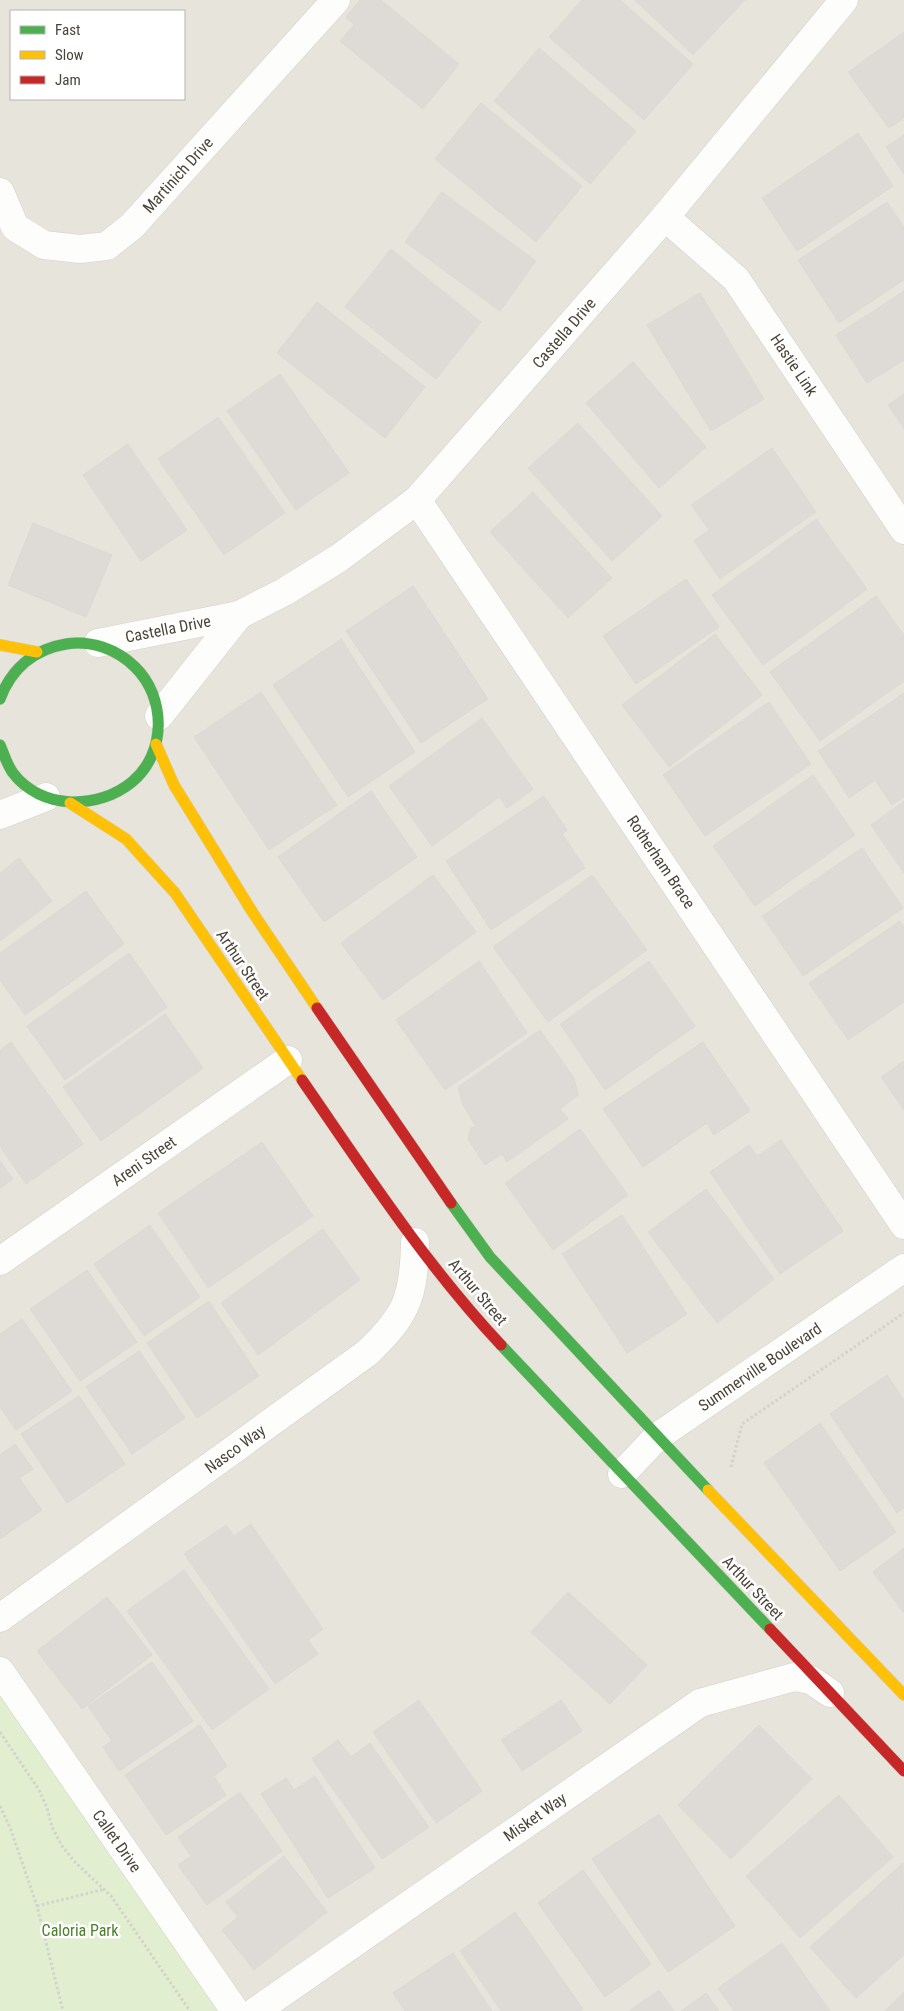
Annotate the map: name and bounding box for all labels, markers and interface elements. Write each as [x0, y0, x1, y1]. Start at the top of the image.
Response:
legend [10, 10, 185, 100]
text: Fast [55, 21, 80, 39]
text: Slow [55, 46, 84, 64]
text: Jam [55, 71, 81, 89]
street label: Martinich Drive [139, 133, 217, 217]
street label: Castella Drive [528, 294, 600, 372]
street label: Hastie Link [766, 330, 822, 400]
street label: Castella Drive [124, 611, 212, 647]
street label: Rotherham Brace [623, 812, 699, 912]
street label: Arthur Street [213, 926, 274, 1004]
street label: Areni Street [108, 1132, 180, 1190]
street label: Arthur Street [445, 1255, 511, 1329]
street label: Summerville Boulevard [695, 1319, 825, 1415]
street label: Nasco Way [201, 1421, 269, 1477]
street label: Arthur Street [719, 1552, 788, 1624]
street label: Misket Way [500, 1788, 570, 1845]
street label: Callet Drive [89, 1806, 145, 1876]
park label: Caloria Park [42, 1921, 119, 1940]

